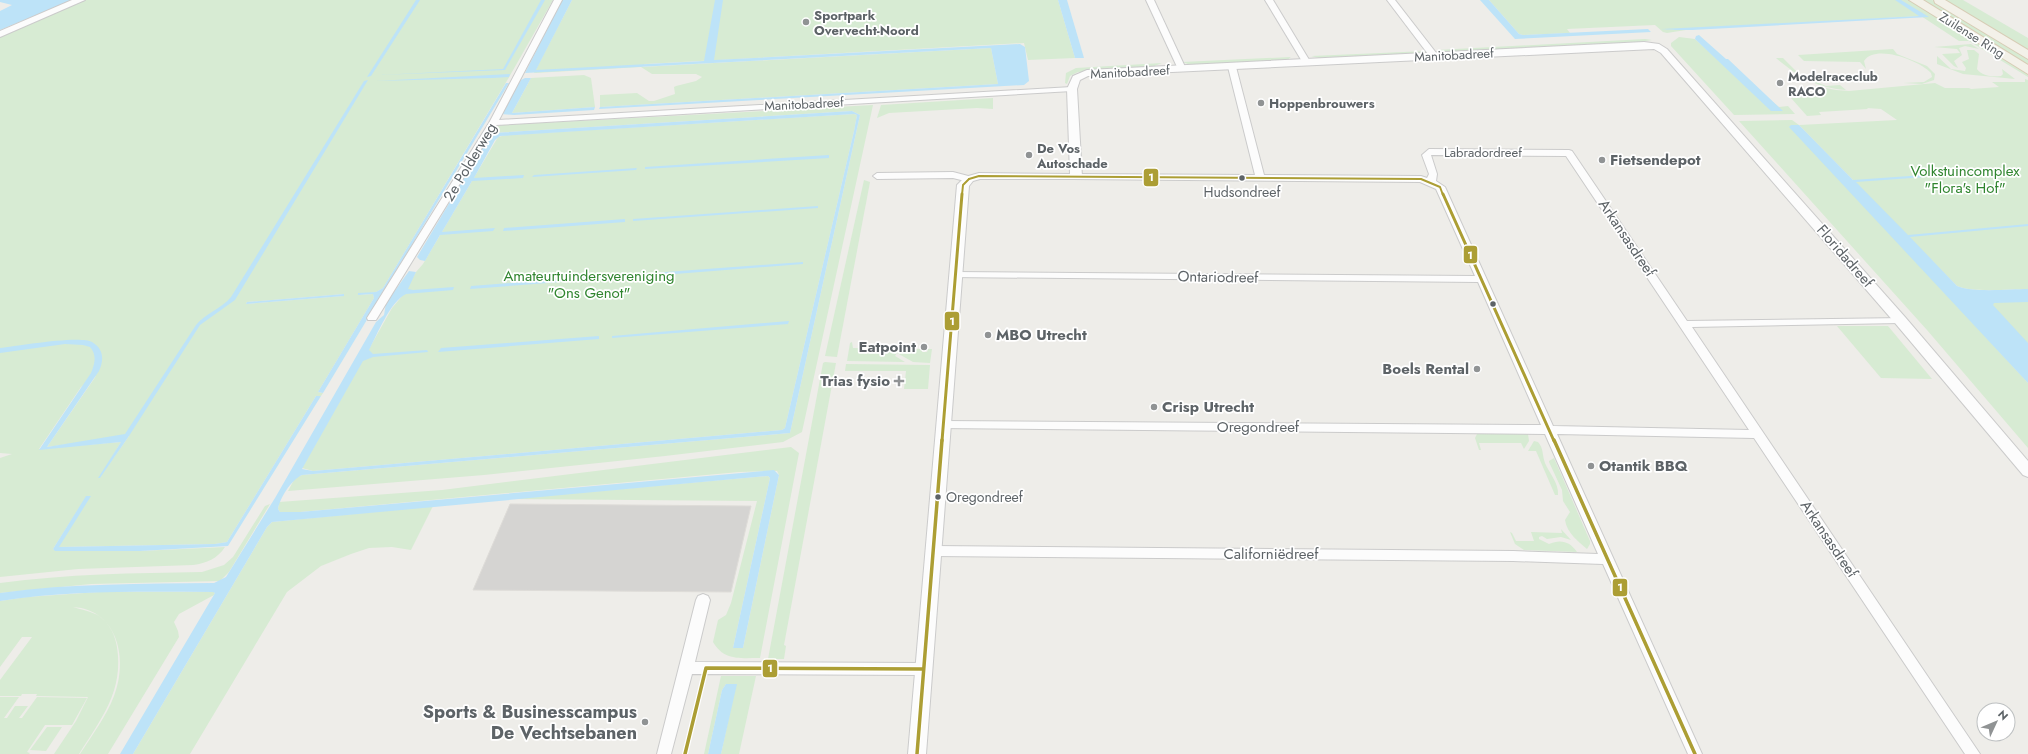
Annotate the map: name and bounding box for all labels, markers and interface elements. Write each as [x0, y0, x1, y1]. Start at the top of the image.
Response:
place label: Sportpark Overvecht-Noord [814, 6, 919, 40]
street label: Zuilense Ring [1936, 7, 2008, 63]
marker: Sportpark Overvecht-Noord [801, 17, 811, 27]
street label: Manitobadreef [1414, 43, 1495, 67]
street label: Manitobadreef [1090, 60, 1171, 84]
place label: Modelraceclub RACO [1788, 67, 1878, 101]
marker: Modelraceclub RACO [1775, 78, 1785, 88]
street label: Manitobadreef [764, 92, 845, 116]
place label: Hoppenbrouwers [1269, 94, 1375, 113]
marker: Hoppenbrouwers [1256, 98, 1266, 108]
street label: 2e Polderweg [438, 118, 502, 206]
place label: De Vos Autoschade [1036, 139, 1108, 173]
street label: Labradordreef [1444, 143, 1522, 162]
place label: Fietsendepot [1610, 149, 1701, 171]
marker: De Vos Autoschade [1024, 150, 1034, 160]
marker: Fietsendepot [1597, 155, 1607, 165]
park label: Volkstuincomplex "Flora's Hof" [1910, 160, 2020, 199]
line badge: 1 [1143, 168, 1159, 187]
text: 1 [1148, 169, 1154, 185]
marker: Hudsondreef [1237, 173, 1247, 183]
place label: Hudsondreef [1204, 182, 1281, 202]
street label: Arkansasdreef [1593, 195, 1661, 282]
street label: Floridadreef [1811, 220, 1879, 293]
line badge: 1 [1463, 245, 1478, 264]
text: 1 [1467, 247, 1473, 263]
park label: Amateurtuindersvereniging "Ons Genot" [503, 265, 675, 304]
street label: Ontariodreef [1177, 265, 1259, 289]
unlabelled marker [1488, 299, 1498, 309]
line badge: 1 [944, 311, 960, 331]
text: 1 [949, 313, 955, 329]
place label: MBO Utrecht [996, 324, 1087, 346]
marker: MBO Utrecht [983, 330, 993, 340]
place label: Eatpoint [858, 336, 916, 358]
marker: Eatpoint [919, 342, 929, 352]
place label: Boels Rental [1382, 358, 1469, 380]
marker: Boels Rental [1472, 364, 1482, 374]
place label: Trias fysio [820, 370, 890, 392]
marker: Trias fysio [893, 375, 905, 387]
place label: Crisp Utrecht [1162, 396, 1254, 418]
marker: Crisp Utrecht [1149, 402, 1159, 412]
street label: Oregondreef [1217, 416, 1300, 438]
place label: Otantik BBQ [1599, 455, 1689, 477]
marker: Otantik BBQ [1586, 461, 1596, 471]
place label: Oregondreef [946, 487, 1024, 507]
marker: Oregondreef [933, 492, 943, 502]
street label: Arkansasdreef [1795, 496, 1863, 583]
street label: Californiëdreef [1223, 543, 1319, 565]
line badge: 1 [1612, 578, 1628, 597]
text: 1 [1617, 579, 1623, 595]
line badge: 1 [762, 659, 778, 678]
text: 1 [767, 660, 773, 676]
place label: Sports & Businesscampus De Vechtsebanen [423, 699, 637, 746]
north arrow [1976, 702, 2016, 742]
text: N [1994, 706, 2012, 724]
marker: Sports & Businesscampus De Vechtsebanen [640, 717, 650, 727]

